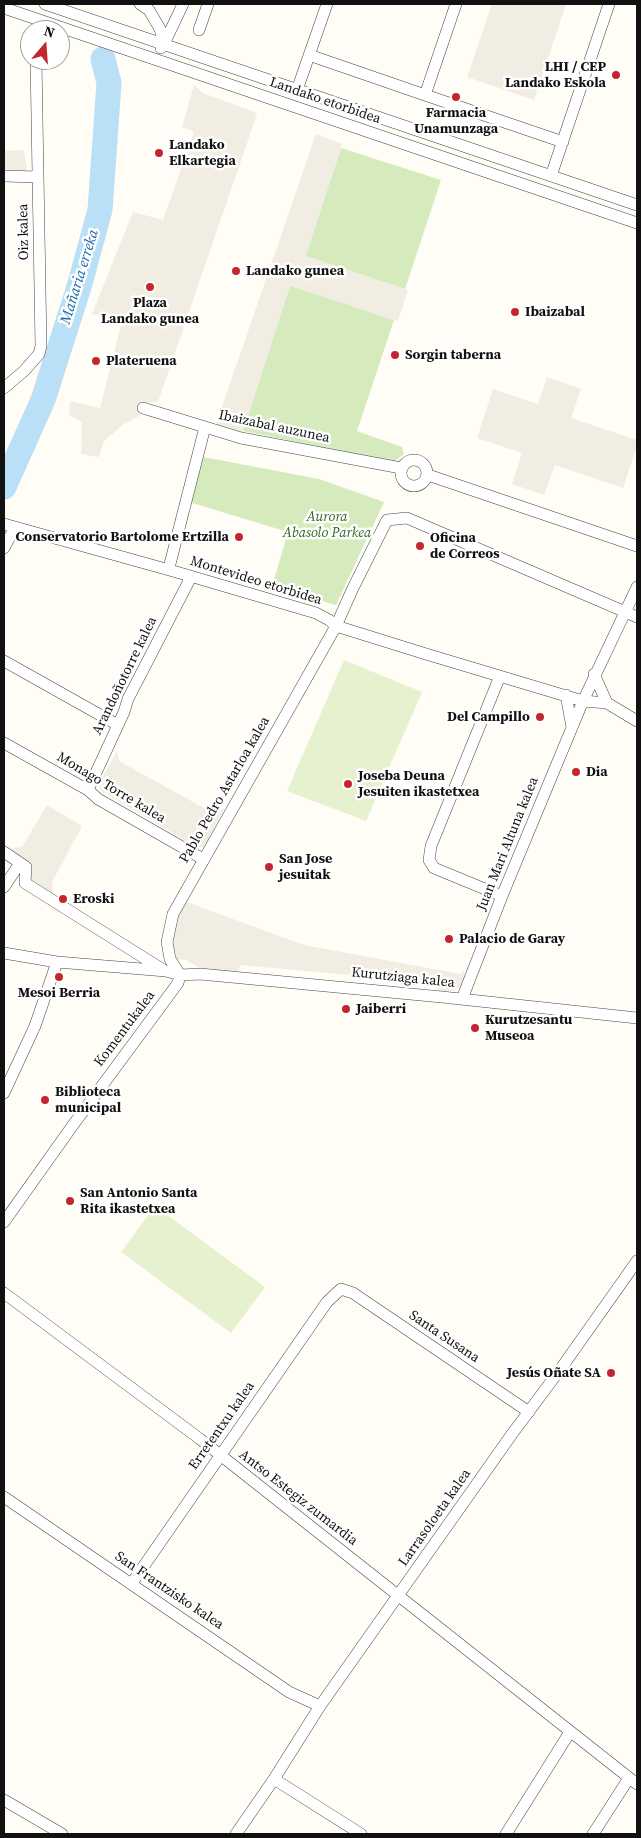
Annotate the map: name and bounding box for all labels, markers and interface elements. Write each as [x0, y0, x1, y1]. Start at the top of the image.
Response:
north arrow [20, 20, 70, 70]
text: N [41, 21, 57, 43]
place label: LHI / CEP Landako Eskola [505, 59, 606, 92]
marker: LHI / CEP Landako Eskola [610, 69, 622, 81]
street label: Landako etorbidea [267, 74, 383, 128]
marker: Farmacia Unamunzaga [450, 91, 462, 103]
place label: Farmacia Unamunzaga [414, 105, 498, 138]
place label: Landako Elkartegia [169, 137, 236, 170]
marker: Landako Elkartegia [153, 147, 165, 159]
street label: Oiz kalea [15, 203, 33, 261]
water label: Mañaria erreka [57, 227, 103, 327]
place label: Landako gunea [246, 263, 344, 279]
marker: Landako gunea [230, 265, 242, 277]
marker: Plaza Landako gunea [144, 281, 156, 293]
place label: Plaza Landako gunea [101, 295, 199, 328]
place label: Ibaizabal [525, 304, 585, 320]
marker: Ibaizabal [509, 306, 521, 318]
place label: Sorgin taberna [405, 347, 501, 363]
marker: Sorgin taberna [389, 349, 401, 361]
place label: Plateruena [106, 353, 177, 369]
marker: Plateruena [90, 355, 102, 367]
street label: Ibaizabal auzunea [217, 407, 331, 447]
park label: Aurora Abasolo Parkea [283, 509, 371, 542]
place label: Conservatorio Bartolome Ertzilla [16, 529, 229, 545]
place label: Oficina de Correos [430, 530, 500, 562]
marker: Conservatorio Bartolome Ertzilla [233, 531, 245, 543]
marker: Oficina de Correos [414, 540, 426, 552]
street label: Montevideo etorbidea [188, 553, 324, 609]
street label: Arandoñotorre kalea [89, 614, 161, 738]
place label: Del Campillo [447, 709, 530, 725]
marker: Del Campillo [534, 711, 546, 723]
street label: Pablo Pedro Astarloa kalea [176, 714, 274, 866]
street label: Monago Torre kalea [54, 749, 168, 827]
place label: Dia [586, 764, 608, 780]
marker: Dia [570, 766, 582, 778]
place label: Joseba Deuna Jesuiten ikastetxea [358, 768, 479, 800]
street label: Juan Mari Altuna kalea [473, 775, 543, 913]
marker: Joseba Deuna Jesuiten ikastetxea [342, 778, 354, 790]
place label: San Jose jesuitak [279, 851, 332, 884]
marker: San Jose jesuitak [263, 861, 275, 873]
place label: Eroski [73, 891, 114, 907]
marker: Eroski [57, 893, 69, 905]
place label: Palacio de Garay [459, 931, 565, 947]
marker: Palacio de Garay [443, 933, 455, 945]
street label: Kurutziaga kalea [350, 964, 456, 992]
marker: Mesoi Berria [53, 971, 65, 983]
place label: Mesoi Berria [18, 985, 100, 1001]
street label: Komentukalea [91, 988, 159, 1070]
place label: Jaiberri [356, 1001, 406, 1017]
marker: Jaiberri [340, 1003, 352, 1015]
place label: Kurutzesantu Museoa [485, 1012, 572, 1044]
marker: Kurutzesantu Museoa [469, 1022, 481, 1034]
place label: Biblioteca municipal [55, 1084, 121, 1116]
marker: Biblioteca municipal [39, 1094, 51, 1106]
place label: San Antonio Santa Rita ikastetxea [80, 1185, 197, 1218]
marker: San Antonio Santa Rita ikastetxea [64, 1195, 76, 1207]
street label: Santa Susana [406, 1307, 482, 1367]
place label: Jesús Oñate SA [507, 1365, 601, 1381]
marker: Jesús Oñate SA [605, 1367, 617, 1379]
street label: Erretentxu kalea [185, 1379, 259, 1473]
street label: Antso Estegiz zumardia [235, 1447, 361, 1549]
street label: Larrasoloeta kalea [395, 1466, 475, 1570]
street label: San Frantzisko kalea [111, 1548, 227, 1634]

